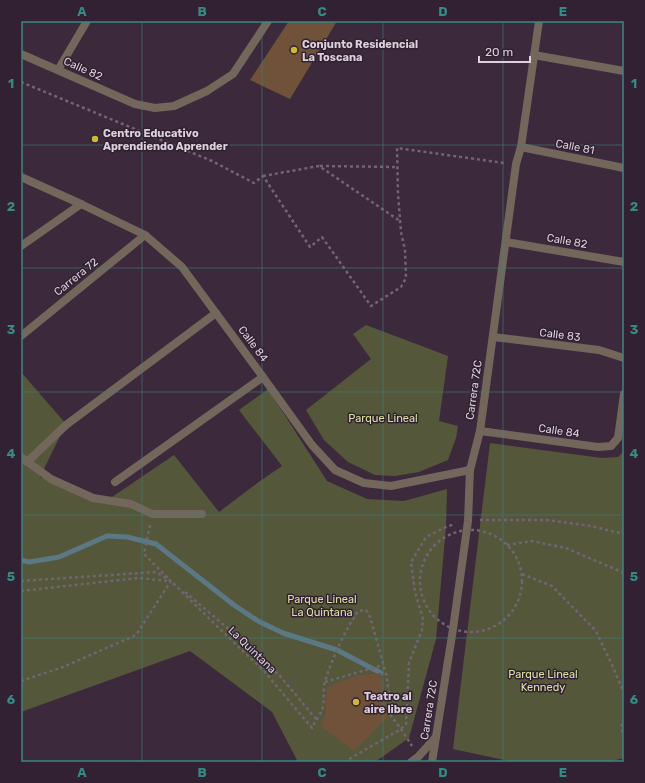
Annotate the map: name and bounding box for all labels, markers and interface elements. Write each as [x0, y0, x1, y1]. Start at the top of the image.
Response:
text: A [77, 4, 87, 19]
text: B [197, 4, 207, 19]
text: C [317, 4, 327, 19]
text: D [438, 4, 448, 19]
text: E [559, 4, 567, 19]
place label: Conjunto Residencial La Toscana [302, 38, 418, 64]
scale bar [479, 38, 530, 64]
marker: Conjunto Residencial La Toscana [289, 45, 299, 55]
text: 20 m [485, 45, 513, 59]
street label: Calle 82 [62, 55, 104, 83]
text: 1 [8, 76, 14, 91]
text: 1 [631, 76, 637, 91]
place label: Centro Educativo Aprendiendo Aprender [103, 127, 228, 153]
marker: Centro Educativo Aprendiendo Aprender [90, 134, 100, 144]
street label: Calle 81 [554, 137, 596, 157]
text: 2 [7, 199, 15, 214]
text: 2 [630, 199, 638, 214]
street label: Calle 82 [546, 231, 588, 251]
street label: Carrera 72 [51, 255, 101, 299]
text: 3 [7, 322, 16, 337]
text: 3 [630, 322, 639, 337]
street label: Calle 84 [235, 324, 271, 365]
street label: Calle 83 [539, 326, 582, 344]
street label: Carrera 72C [463, 359, 485, 421]
park label: Parque Lineal [348, 412, 418, 425]
street label: Calle 84 [538, 422, 581, 440]
text: 4 [7, 446, 16, 461]
text: 4 [630, 446, 639, 461]
text: 5 [7, 569, 15, 584]
text: 5 [630, 569, 638, 584]
park label: Parque Lineal La Quintana [287, 593, 357, 619]
street label: La Quintana [225, 624, 279, 676]
park label: Parque Lineal Kennedy [508, 668, 578, 694]
street label: Carrera 72C [418, 679, 440, 741]
place label: Teatro al aire libre [364, 690, 413, 716]
text: 6 [7, 692, 16, 707]
text: 6 [630, 692, 639, 707]
marker: Teatro al aire libre [351, 697, 361, 707]
text: A [77, 765, 87, 780]
text: B [197, 765, 207, 780]
text: C [317, 765, 327, 780]
text: D [438, 765, 448, 780]
text: E [559, 765, 567, 780]

